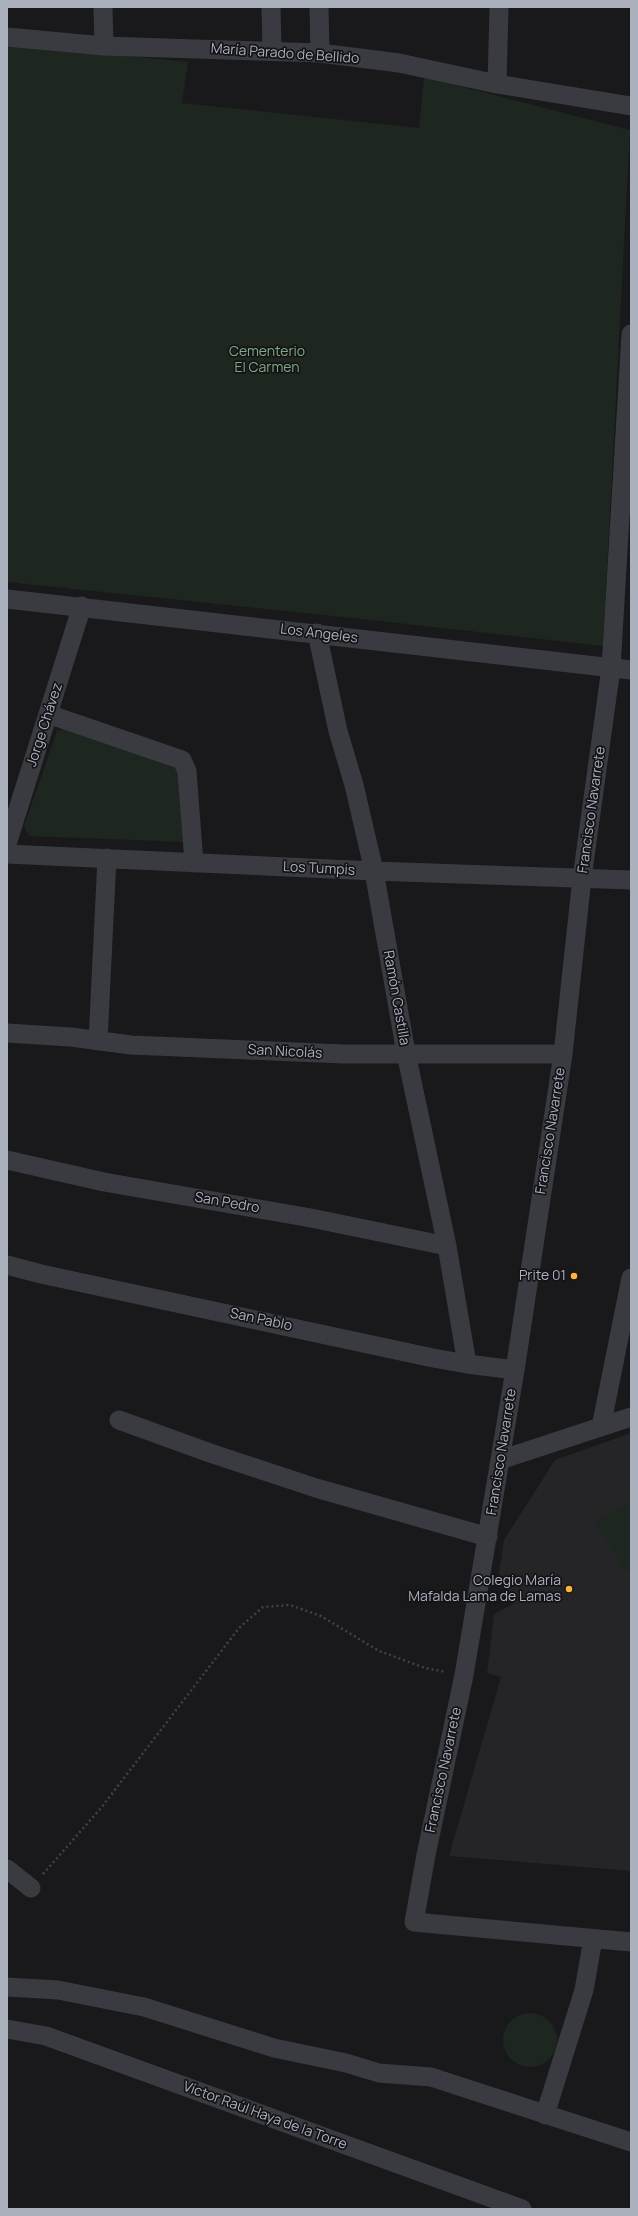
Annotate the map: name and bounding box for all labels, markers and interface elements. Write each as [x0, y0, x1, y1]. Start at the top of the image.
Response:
street label: María Parado de Bellido [210, 40, 360, 68]
park label: Cementerio El Carmen [229, 344, 305, 376]
street label: Los Angeles [279, 621, 359, 647]
street label: Jorge Chávez [24, 681, 66, 769]
street label: Francisco Navarrete [575, 746, 609, 874]
street label: Los Tumpis [282, 859, 356, 879]
street label: Ramón Castilla [379, 949, 413, 1047]
street label: San Nicolás [247, 1042, 323, 1062]
street label: Francisco Navarrete [533, 1067, 569, 1195]
street label: San Pedro [193, 1189, 261, 1217]
place label: Prite 01 [519, 1268, 566, 1284]
marker: Prite 01 [569, 1271, 579, 1281]
street label: San Pablo [228, 1305, 294, 1335]
street label: Francisco Navarrete [484, 1388, 520, 1516]
place label: Colegio María Mafalda Lama de Lamas [408, 1573, 561, 1606]
marker: Colegio María Mafalda Lama de Lamas [564, 1584, 574, 1594]
street label: Francisco Navarrete [422, 1706, 466, 1834]
street label: Víctor Raúl Haya de la Torre [181, 2079, 349, 2153]

